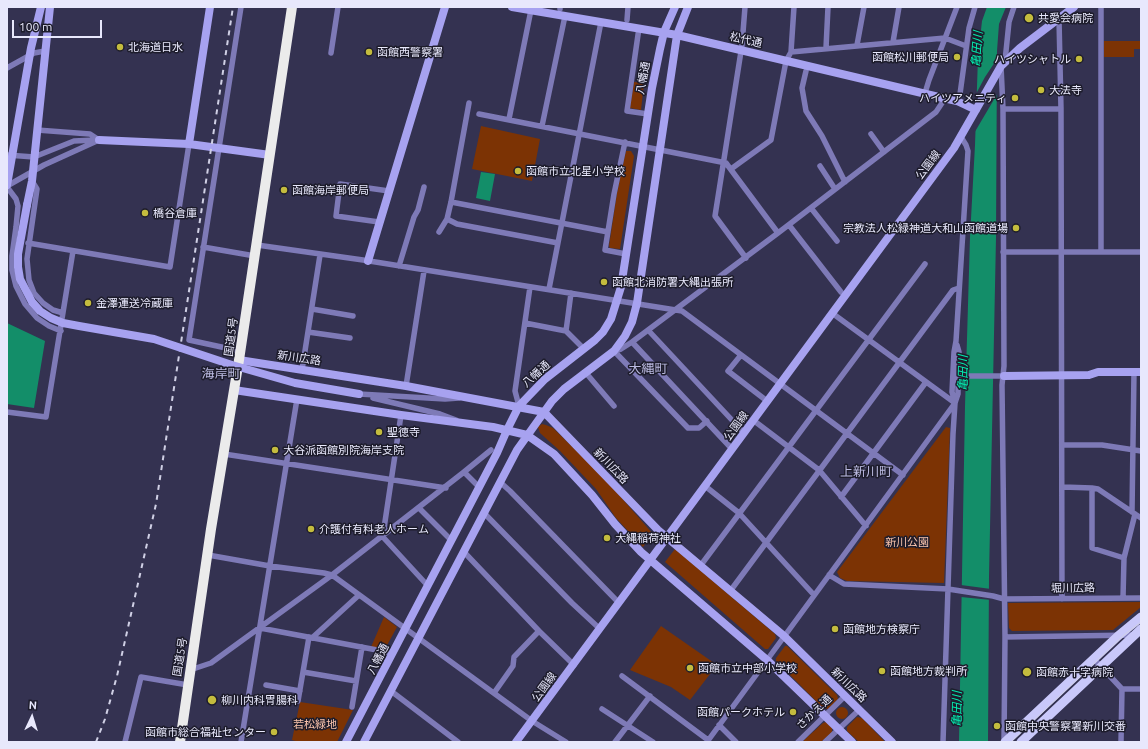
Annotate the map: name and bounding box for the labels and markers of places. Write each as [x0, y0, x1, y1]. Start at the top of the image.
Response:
place label: 共愛会病院 [1038, 11, 1093, 25]
marker: 共愛会病院 [1023, 12, 1035, 24]
place label: 北海道日水 [128, 40, 183, 54]
marker: 北海道日水 [115, 42, 125, 52]
place label: 函館西警察署 [377, 45, 443, 59]
marker: 函館西警察署 [364, 47, 374, 57]
place label: 函館松川郵便局 [872, 50, 949, 64]
marker: 函館松川郵便局 [952, 52, 962, 62]
place label: ハイツシャトル [994, 52, 1071, 66]
marker: ハイツシャトル [1074, 54, 1084, 64]
place label: 大法寺 [1049, 83, 1082, 97]
marker: 大法寺 [1036, 85, 1046, 95]
place label: ハイツアメニティ [919, 91, 1007, 105]
marker: ハイツアメニティ [1010, 93, 1020, 103]
place label: 函館市立北星小学校 [526, 164, 625, 178]
marker: 函館市立北星小学校 [513, 166, 523, 176]
place label: 函館海岸郵便局 [292, 183, 369, 197]
marker: 函館海岸郵便局 [279, 185, 289, 195]
place label: 橋谷倉庫 [153, 206, 197, 220]
marker: 橋谷倉庫 [140, 208, 150, 218]
place label: 宗教法人松緑神道大和山函館道場 [843, 221, 1008, 235]
marker: 宗教法人松緑神道大和山函館道場 [1011, 223, 1021, 233]
place label: 函館北消防署大縄出張所 [612, 275, 733, 289]
marker: 函館北消防署大縄出張所 [599, 277, 609, 287]
place label: 金澤運送冷蔵庫 [96, 296, 173, 310]
marker: 金澤運送冷蔵庫 [83, 298, 93, 308]
place label: 聖徳寺 [387, 425, 420, 439]
marker: 聖徳寺 [374, 427, 384, 437]
place label: 大谷派函館別院海岸支院 [283, 443, 404, 457]
marker: 大谷派函館別院海岸支院 [270, 445, 280, 455]
place label: 介護付有料老人ホーム [319, 522, 429, 536]
marker: 介護付有料老人ホーム [306, 524, 316, 534]
place label: 大縄稲荷神社 [615, 531, 681, 545]
marker: 大縄稲荷神社 [602, 533, 612, 543]
place label: 函館地方検察庁 [843, 622, 920, 636]
marker: 函館地方検察庁 [830, 624, 840, 634]
place label: 函館市立中部小学校 [698, 661, 797, 675]
marker: 函館市立中部小学校 [685, 663, 695, 673]
place label: 函館地方裁判所 [890, 664, 967, 678]
place label: 函館赤十字病院 [1036, 665, 1113, 679]
marker: 函館地方裁判所 [877, 666, 887, 676]
marker: 函館赤十字病院 [1021, 666, 1033, 678]
place label: 柳川内科胃腸科 [221, 693, 298, 707]
marker: 柳川内科胃腸科 [206, 694, 218, 706]
place label: 函館パークホテル [697, 705, 785, 719]
marker: 函館パークホテル [788, 707, 798, 717]
place label: 函館中央警察署新川交番 [1005, 719, 1126, 733]
marker: 函館中央警察署新川交番 [992, 721, 1002, 731]
place label: 函館市総合福祉センター [145, 725, 266, 739]
marker: 函館市総合福祉センター [269, 727, 279, 737]

